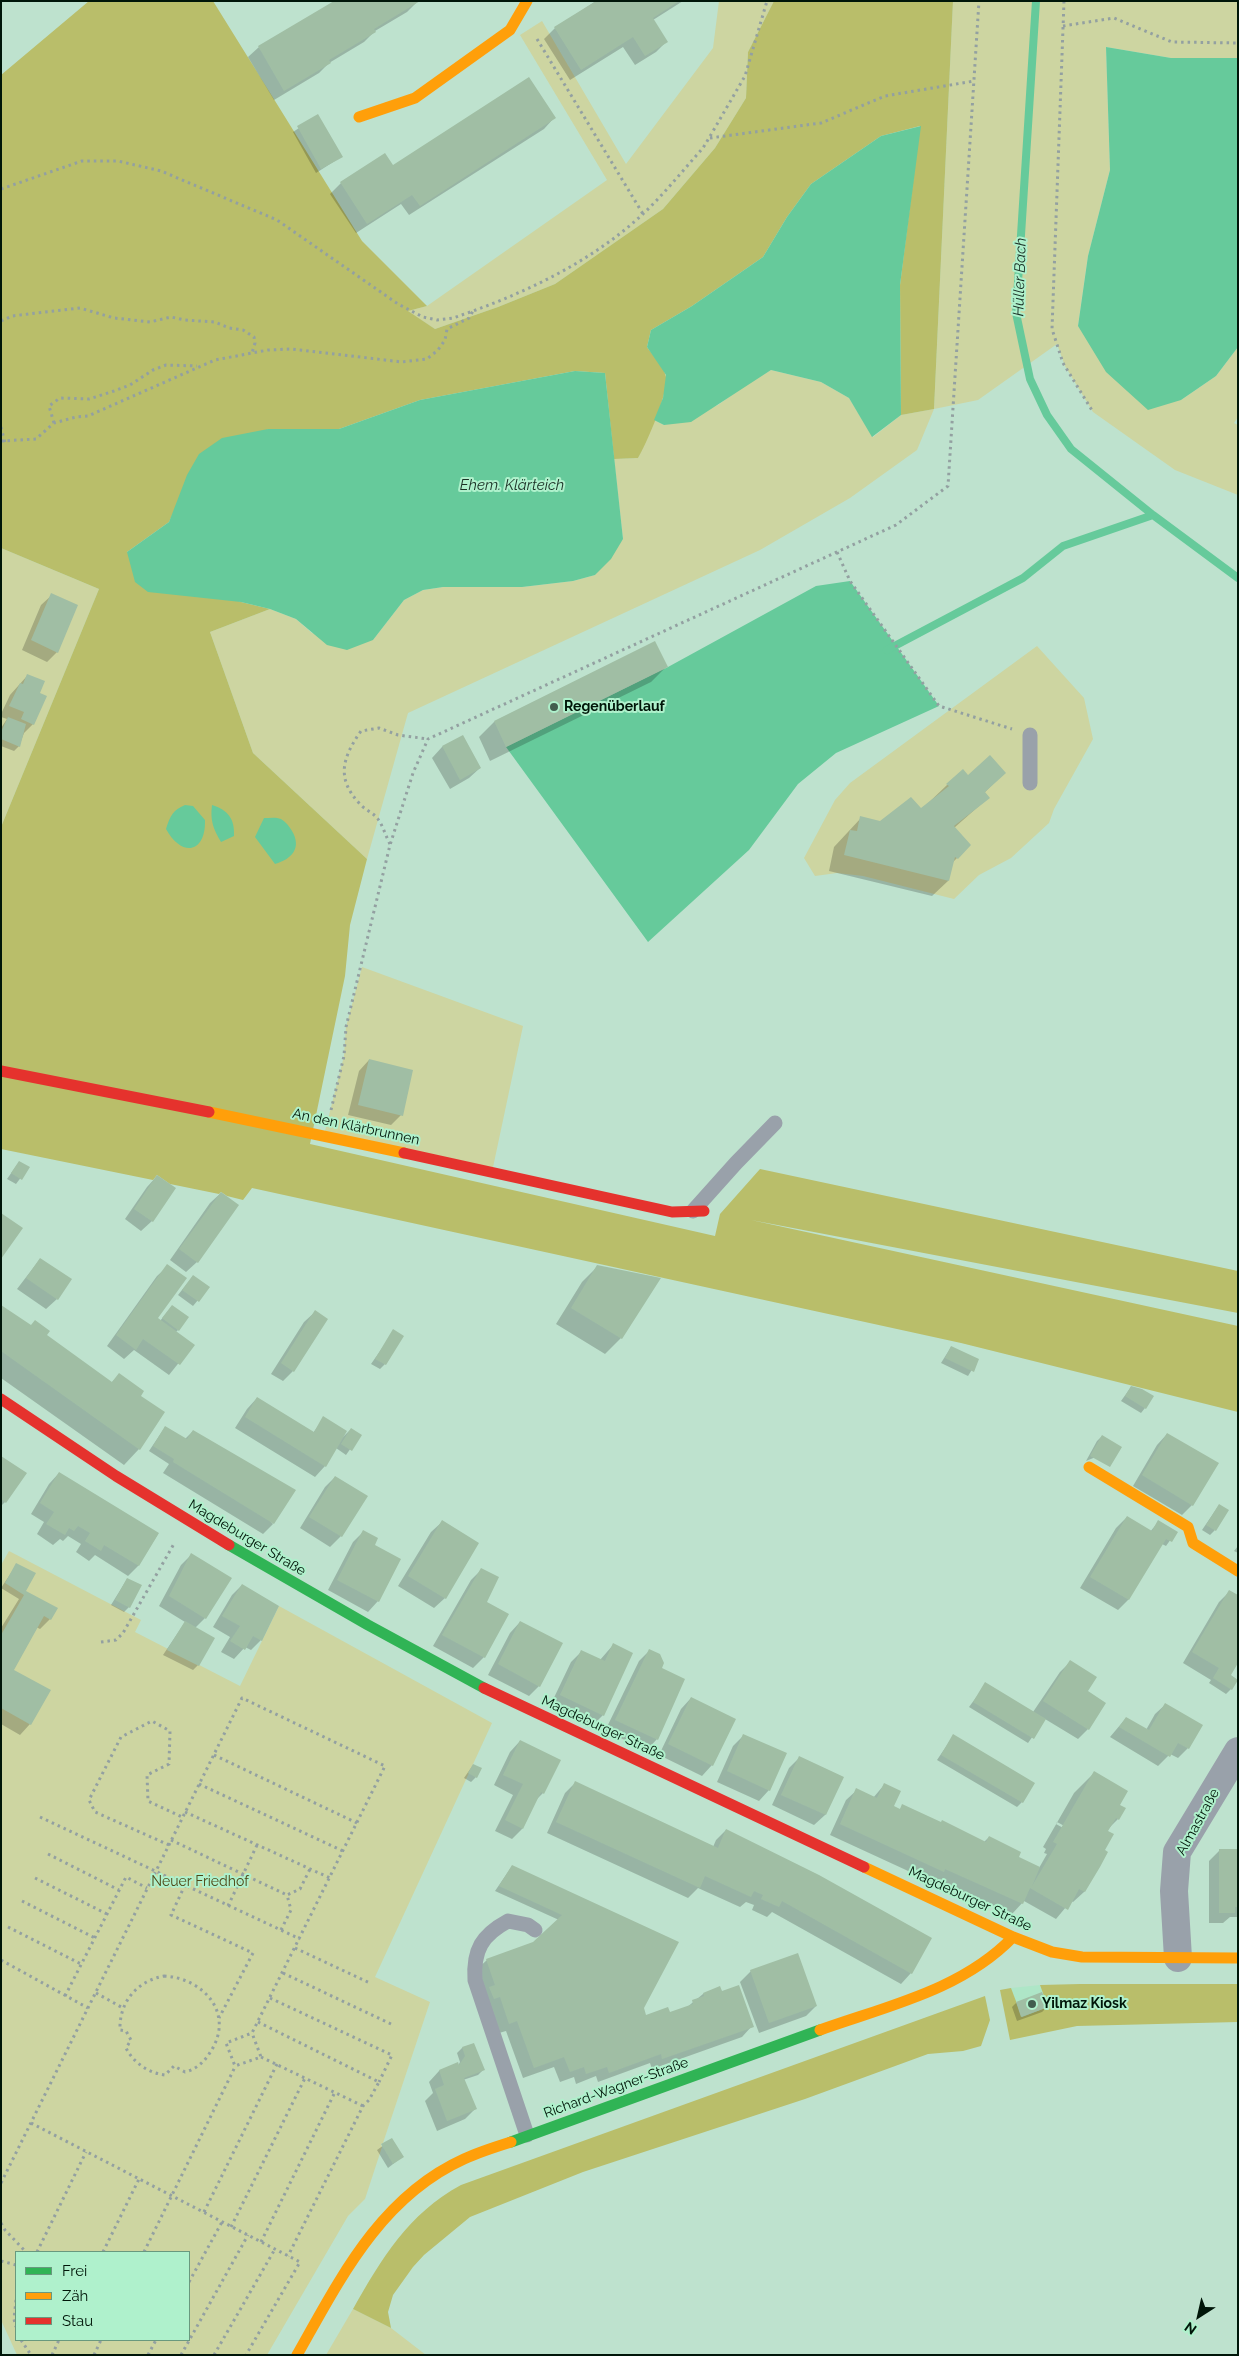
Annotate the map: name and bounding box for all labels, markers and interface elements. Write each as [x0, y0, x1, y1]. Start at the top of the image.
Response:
water label: Hüller Bach [1010, 237, 1030, 317]
water label: Ehem. Klärteich [460, 476, 564, 494]
place label: Regenüberlauf [564, 699, 665, 715]
marker: Regenüberlauf [548, 701, 560, 713]
street label: An den Klärbrunnen [291, 1105, 421, 1149]
street label: Magdeburger Straße [185, 1496, 309, 1580]
street label: Magdeburger Straße [539, 1692, 667, 1764]
street label: Almastraße [1173, 1786, 1223, 1858]
street label: Magdeburger Straße [906, 1863, 1034, 1935]
park label: Neuer Friedhof [151, 1874, 249, 1890]
place label: Yilmaz Kiosk [1042, 1996, 1127, 2012]
marker: Yilmaz Kiosk [1026, 1998, 1038, 2010]
street label: Richard-Wagner-Straße [541, 2054, 691, 2122]
legend [15, 2251, 190, 2341]
text: Frei [62, 2262, 87, 2280]
text: Zäh [62, 2287, 88, 2305]
north arrow [1174, 2291, 1224, 2341]
text: Stau [62, 2312, 93, 2330]
text: N [1181, 2319, 1199, 2338]

